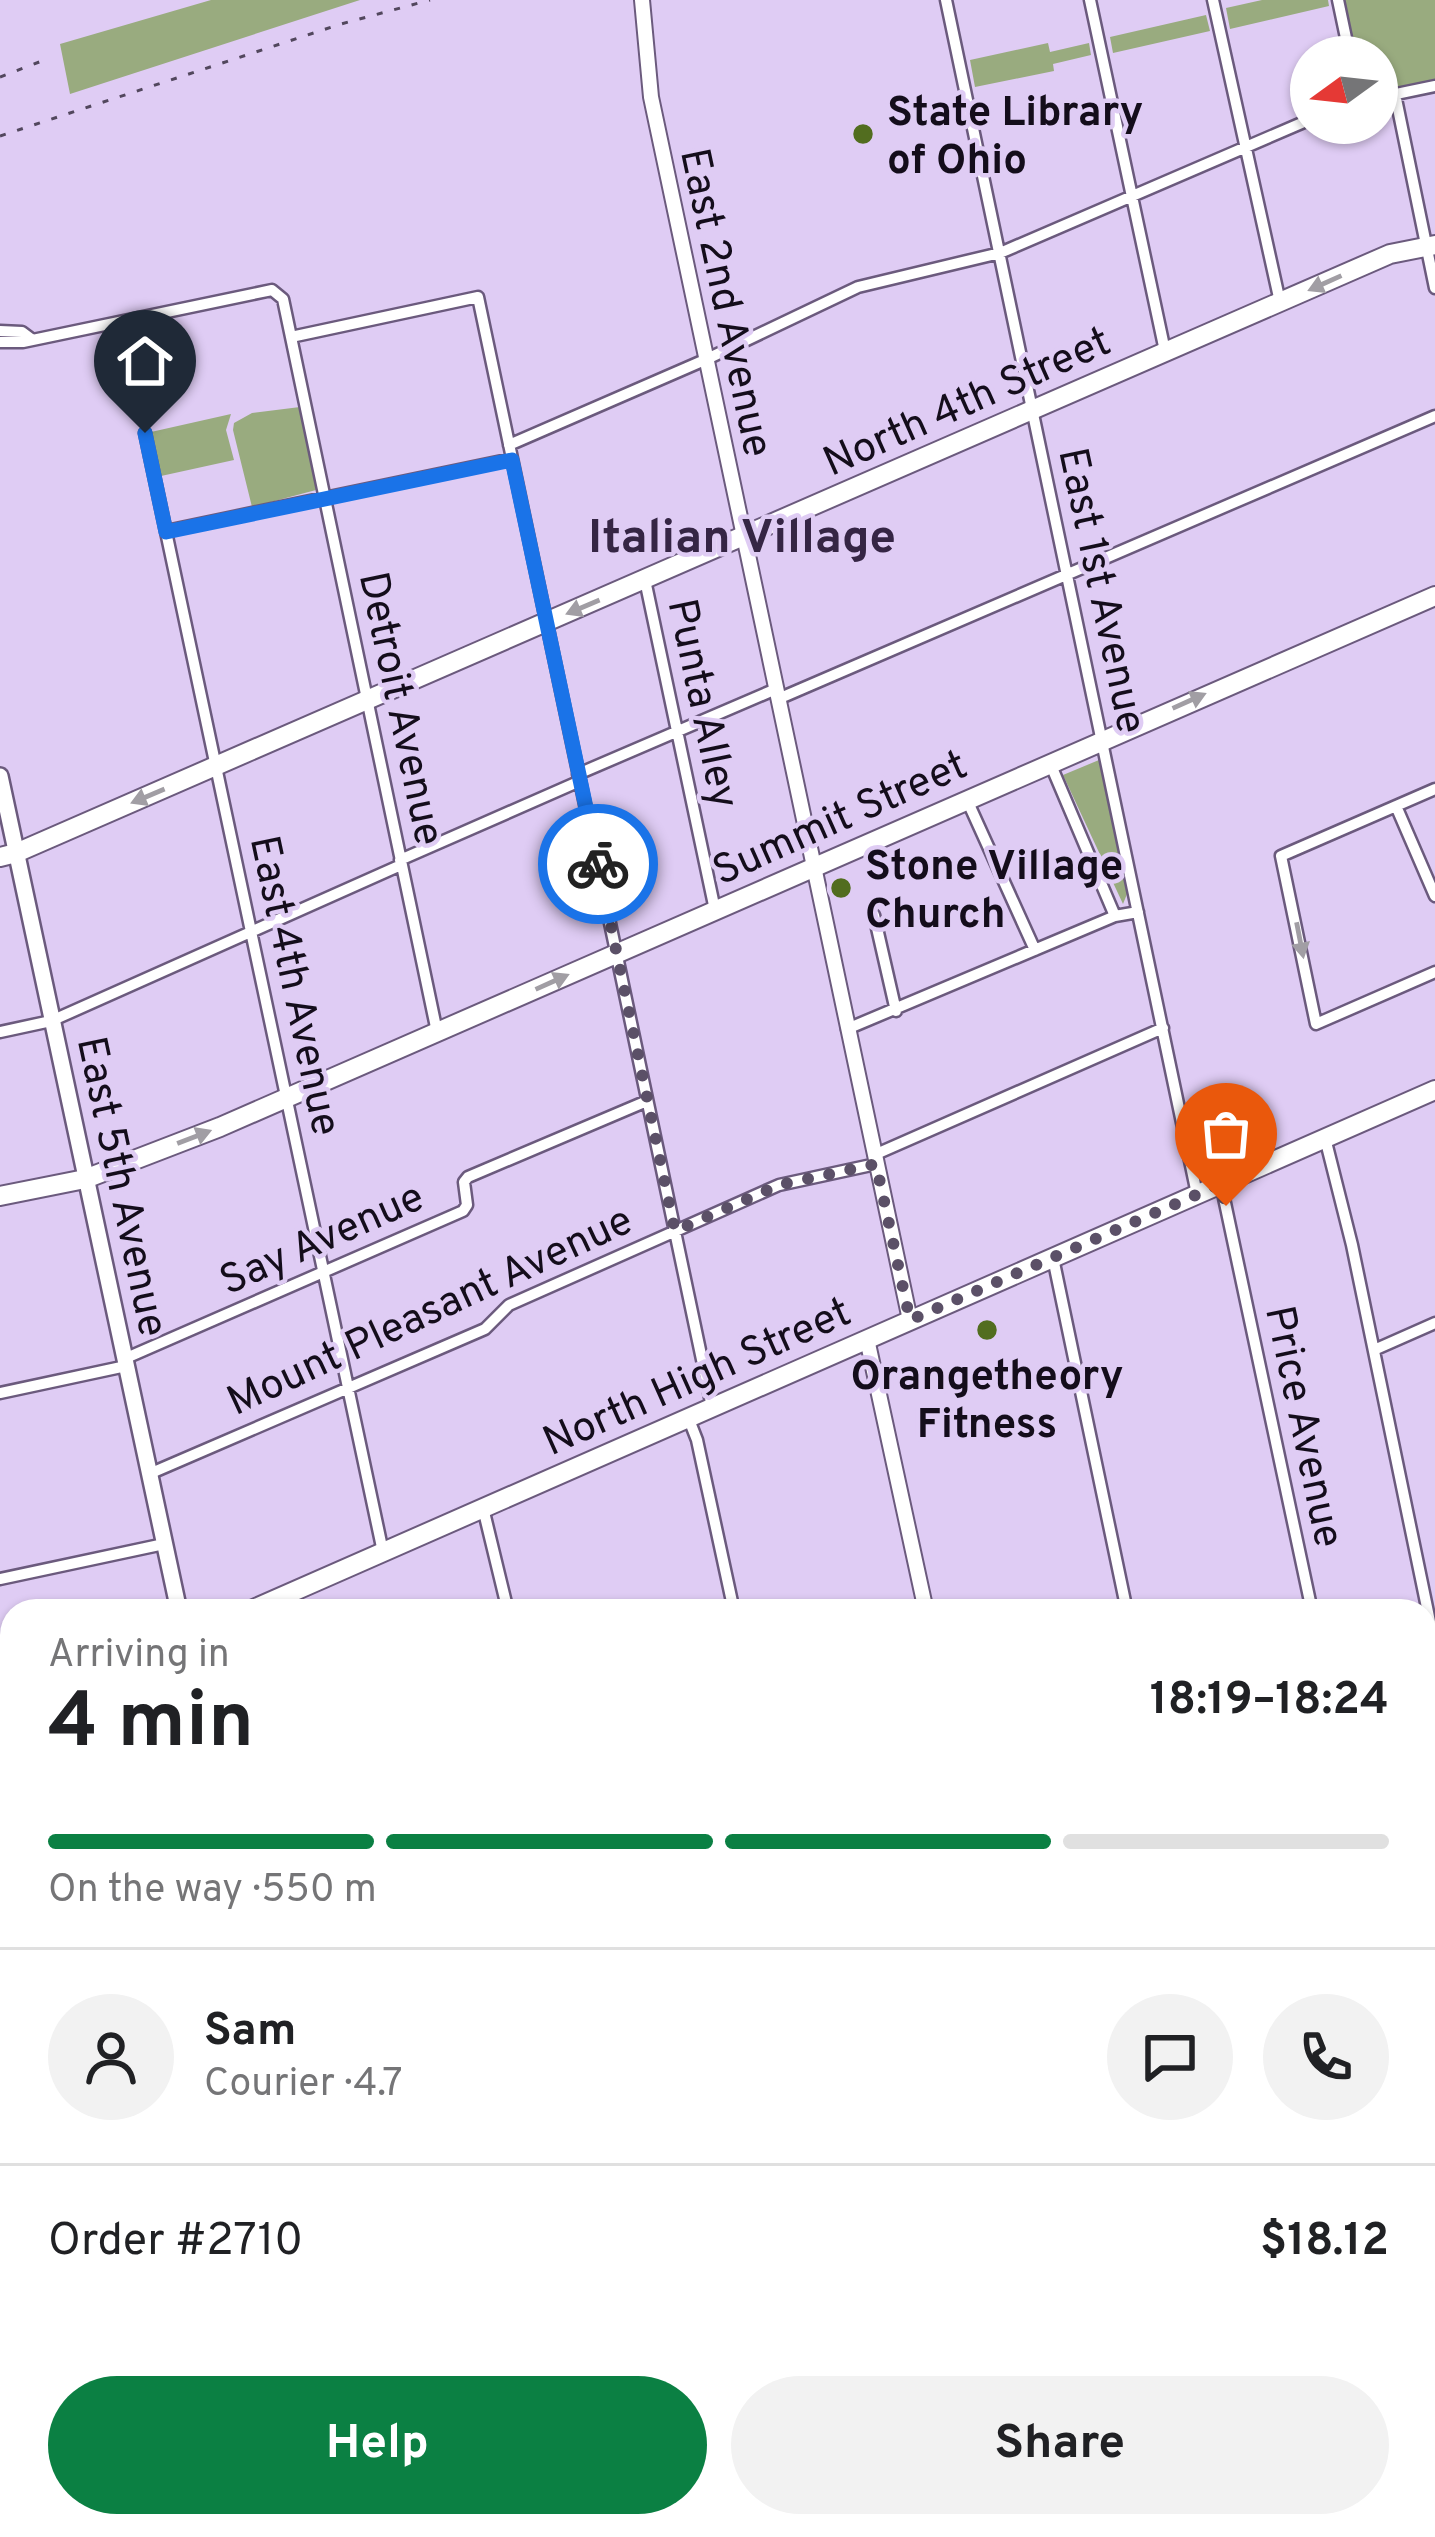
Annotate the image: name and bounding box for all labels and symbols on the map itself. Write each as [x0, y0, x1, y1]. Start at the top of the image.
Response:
north arrow [1290, 36, 1398, 144]
place label: State Library of Ohio [887, 88, 1143, 189]
marker: State Library of Ohio [850, 121, 876, 147]
street label: East 2nd Avenue [665, 144, 782, 462]
one-way arrow [1307, 273, 1342, 293]
pin [94, 310, 196, 433]
street label: North 4th Street [816, 317, 1120, 491]
street label: East 1st Avenue [1043, 443, 1156, 739]
district label: Italian Village [588, 510, 896, 570]
street label: Detroit Avenue [344, 567, 453, 851]
street label: Punta Alley [653, 594, 749, 814]
one-way arrow [565, 598, 601, 617]
one-way arrow [1172, 691, 1207, 711]
street label: Summit Street [705, 740, 976, 900]
one-way arrow [130, 787, 166, 806]
courier [538, 804, 658, 924]
street label: East 4th Avenue [235, 831, 350, 1141]
place label: Stone Village Church [865, 842, 1123, 943]
marker: Stone Village Church [828, 875, 854, 901]
one-way arrow [1291, 921, 1310, 959]
one-way arrow [535, 971, 570, 991]
street label: East 5th Avenue [62, 1032, 177, 1342]
pin [1175, 1083, 1277, 1206]
one-way arrow [176, 1126, 212, 1145]
street label: Say Avenue [212, 1173, 433, 1310]
street label: Mount Pleasant Avenue [220, 1196, 642, 1430]
street label: North High Street [536, 1288, 860, 1471]
street label: Price Avenue [1250, 1301, 1353, 1553]
marker: Orangetheory Fitness [974, 1317, 1000, 1343]
place label: Orangetheory Fitness [850, 1352, 1124, 1453]

